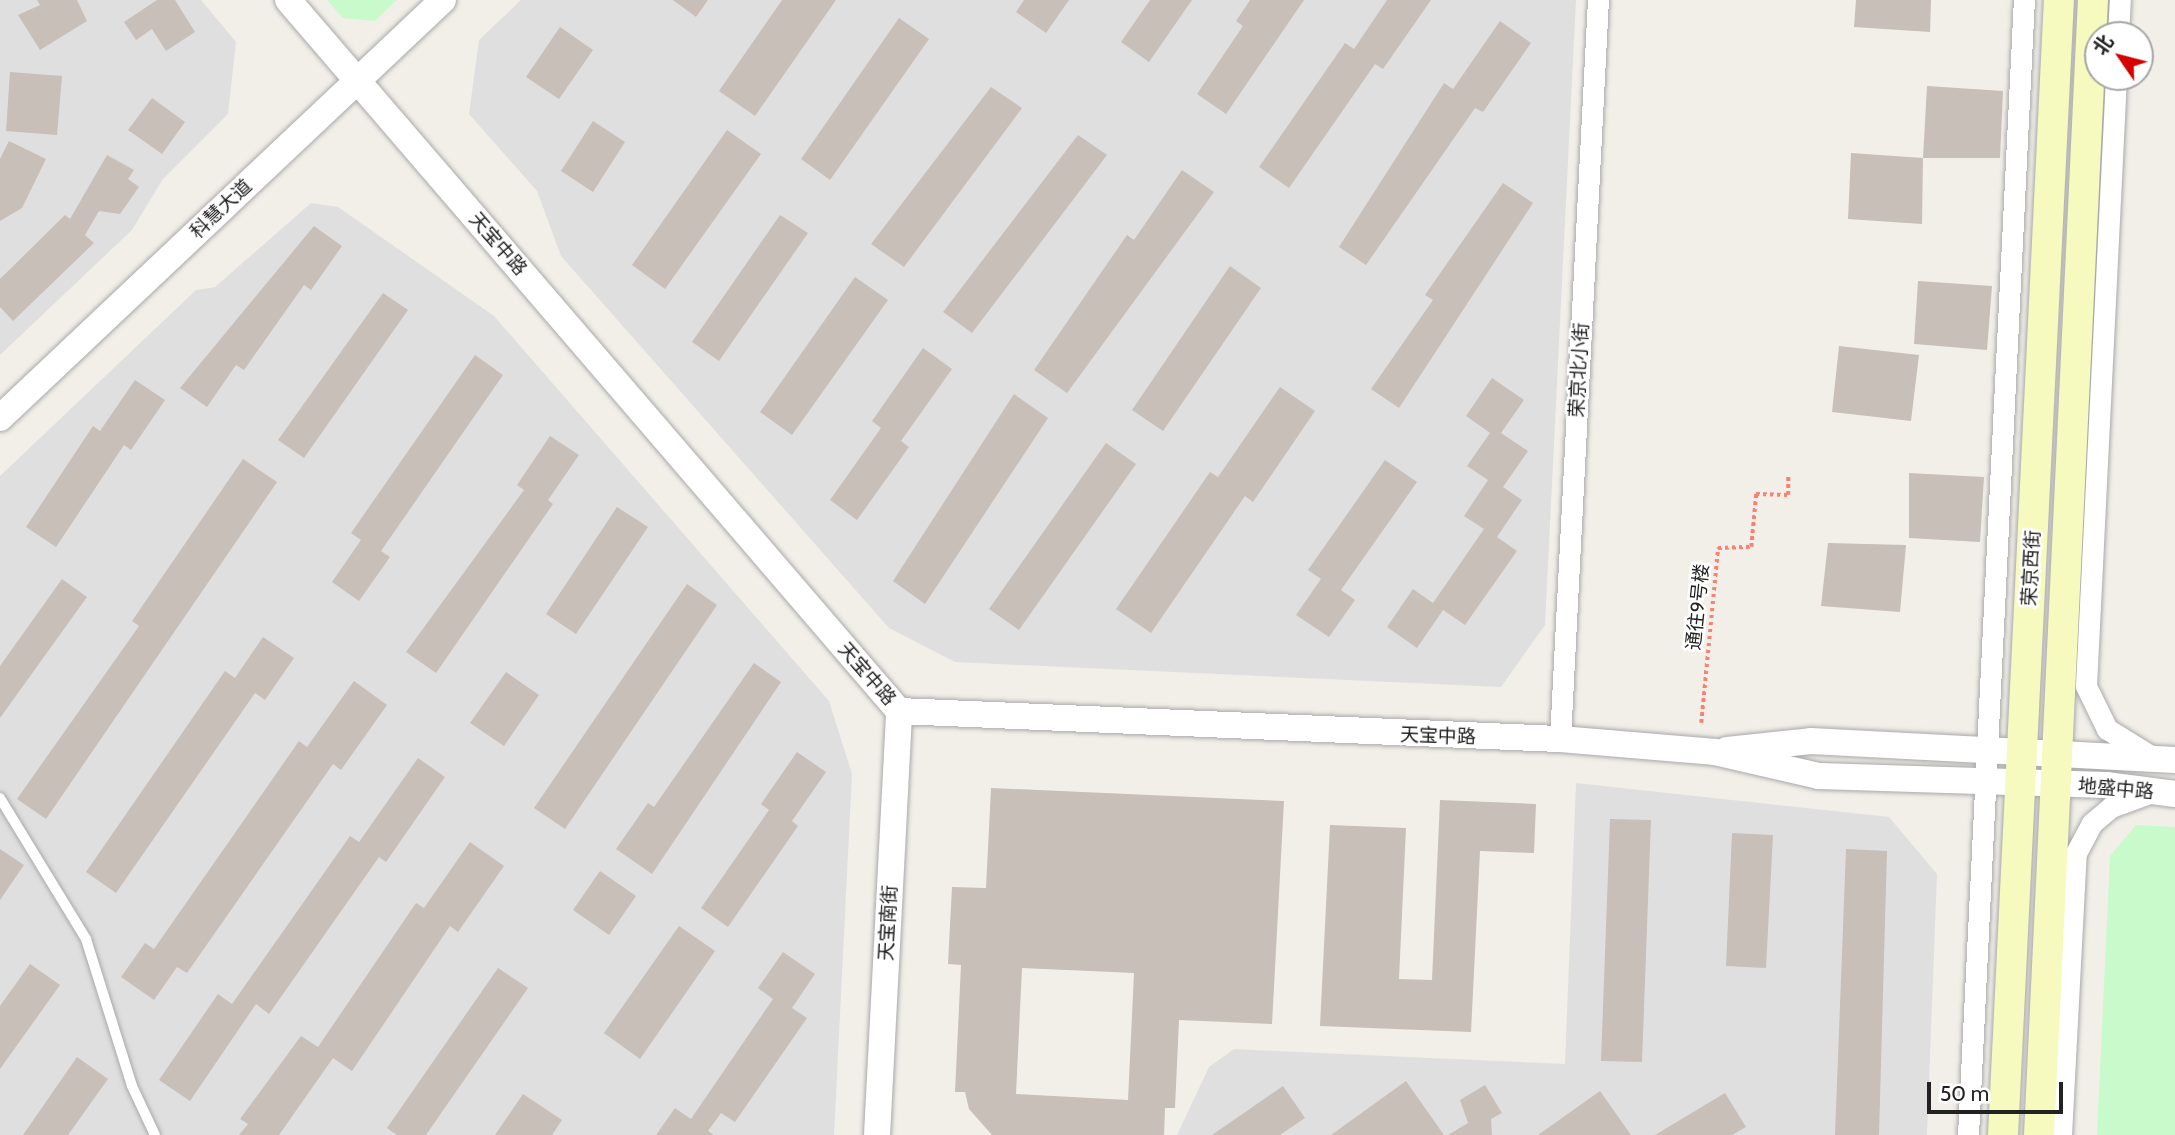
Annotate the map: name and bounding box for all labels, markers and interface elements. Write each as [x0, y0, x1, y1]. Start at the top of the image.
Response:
north arrow [2084, 21, 2154, 91]
text: 北 [2088, 30, 2118, 59]
street label: 科慧大道 [185, 175, 257, 243]
street label: 天宝中路 [464, 208, 532, 280]
street label: 荣京北小街 [1565, 322, 1593, 418]
street label: 荣京西街 [2018, 529, 2044, 607]
street label: 通往9号楼 [1682, 563, 1714, 651]
street label: 天宝中路 [833, 638, 901, 710]
street label: 天宝中路 [1400, 723, 1476, 749]
street label: 地盛中路 [2077, 774, 2155, 804]
street label: 天宝南街 [875, 884, 901, 962]
scale bar [1930, 1068, 2066, 1112]
text: 50 m [1940, 1081, 1989, 1106]

